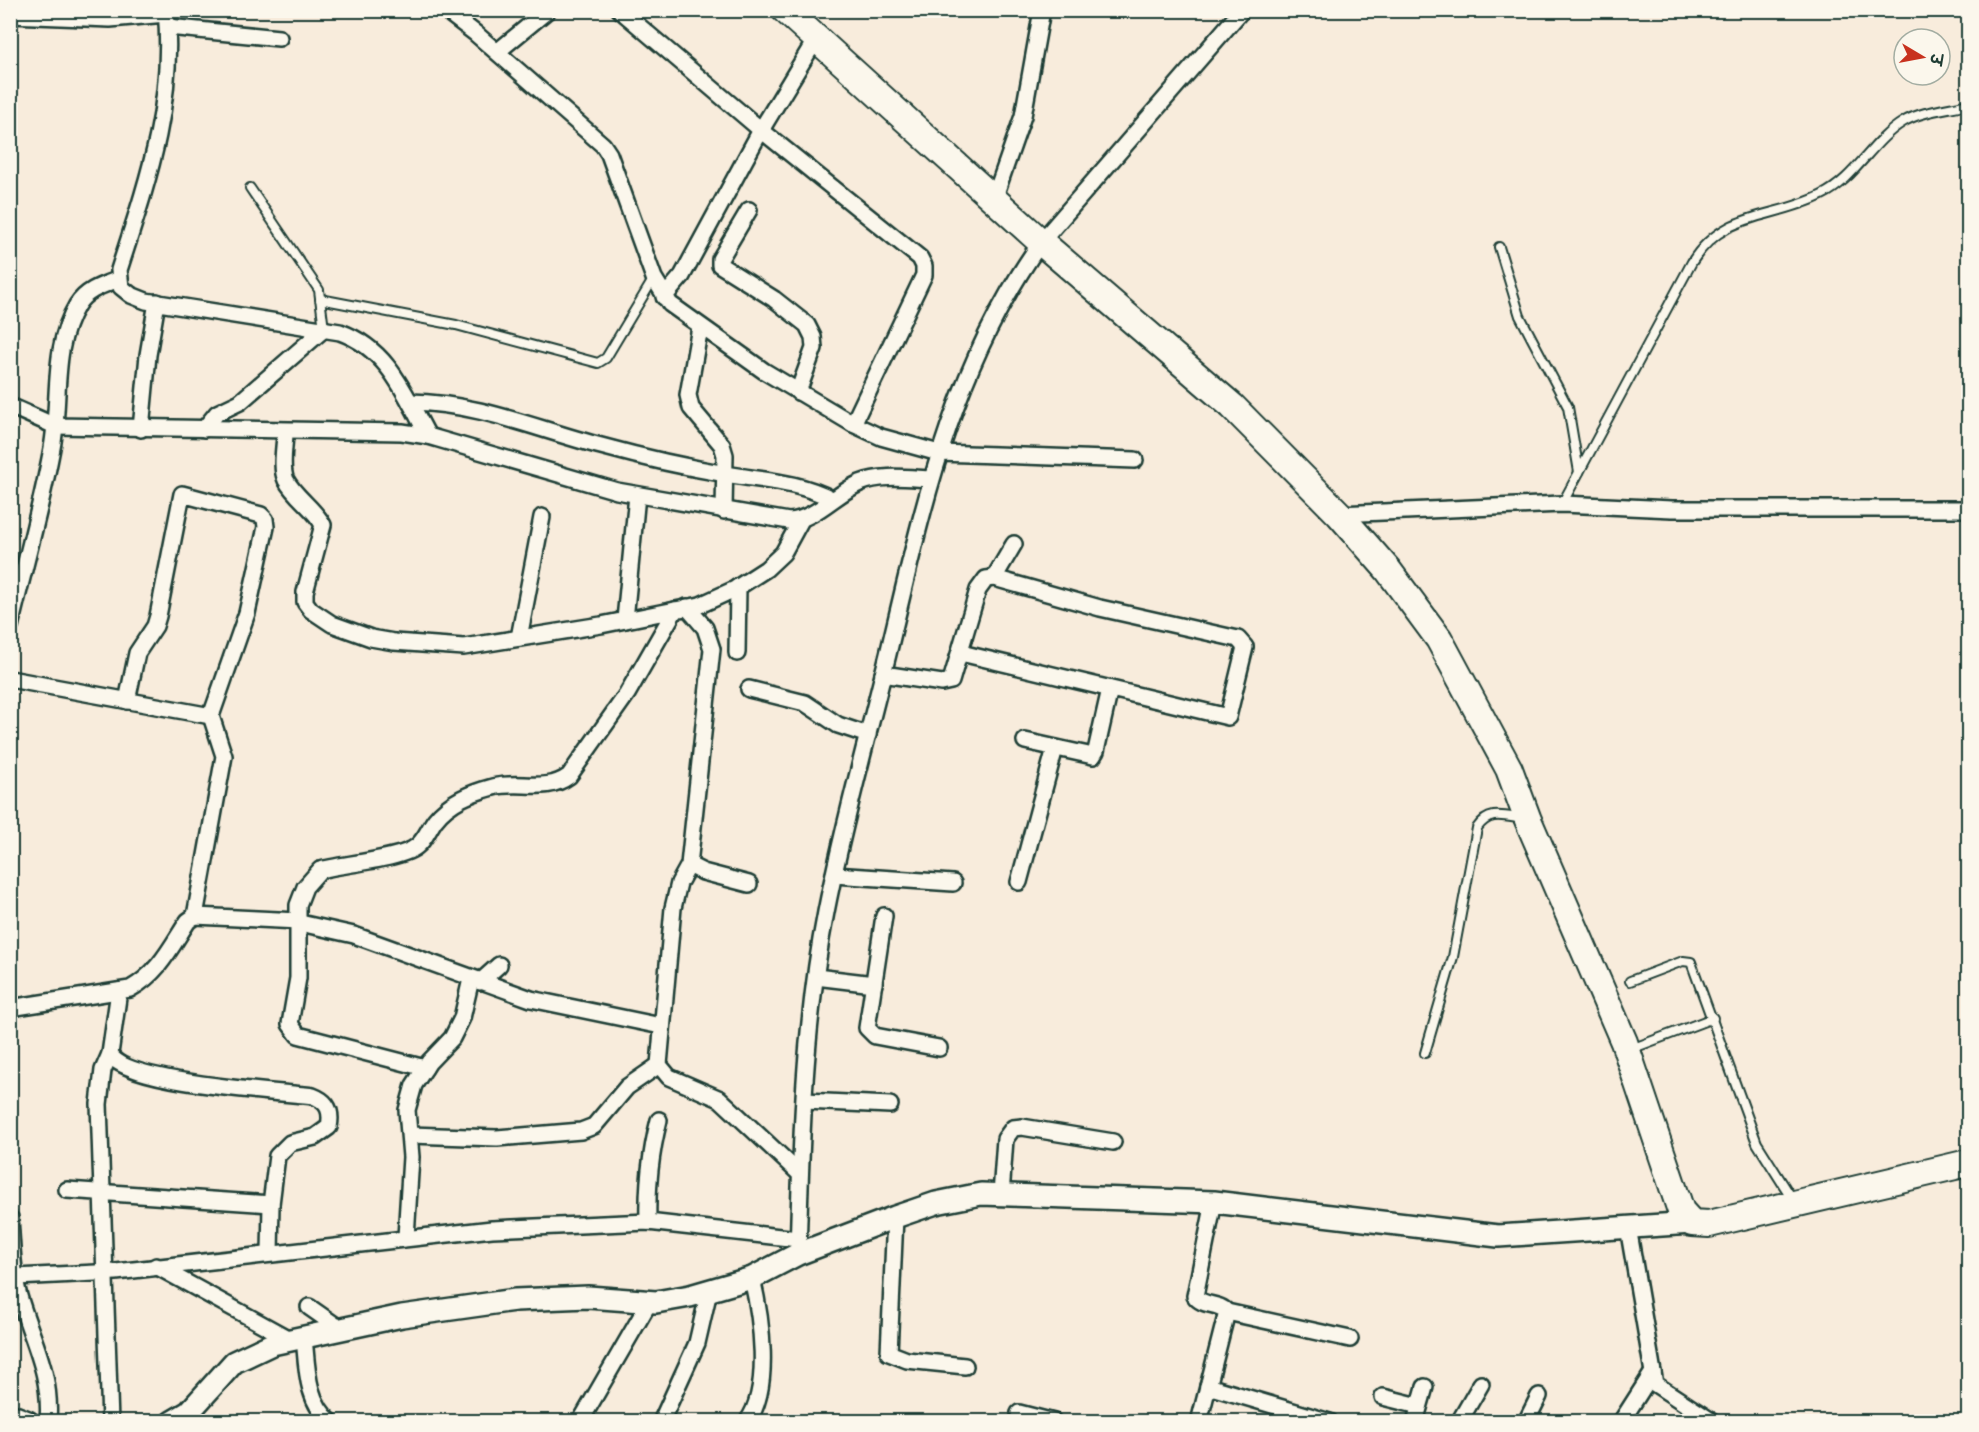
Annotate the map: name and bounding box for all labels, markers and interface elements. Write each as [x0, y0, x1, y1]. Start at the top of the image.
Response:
north arrow [1892, 27, 1952, 87]
text: उ [1925, 50, 1947, 68]

